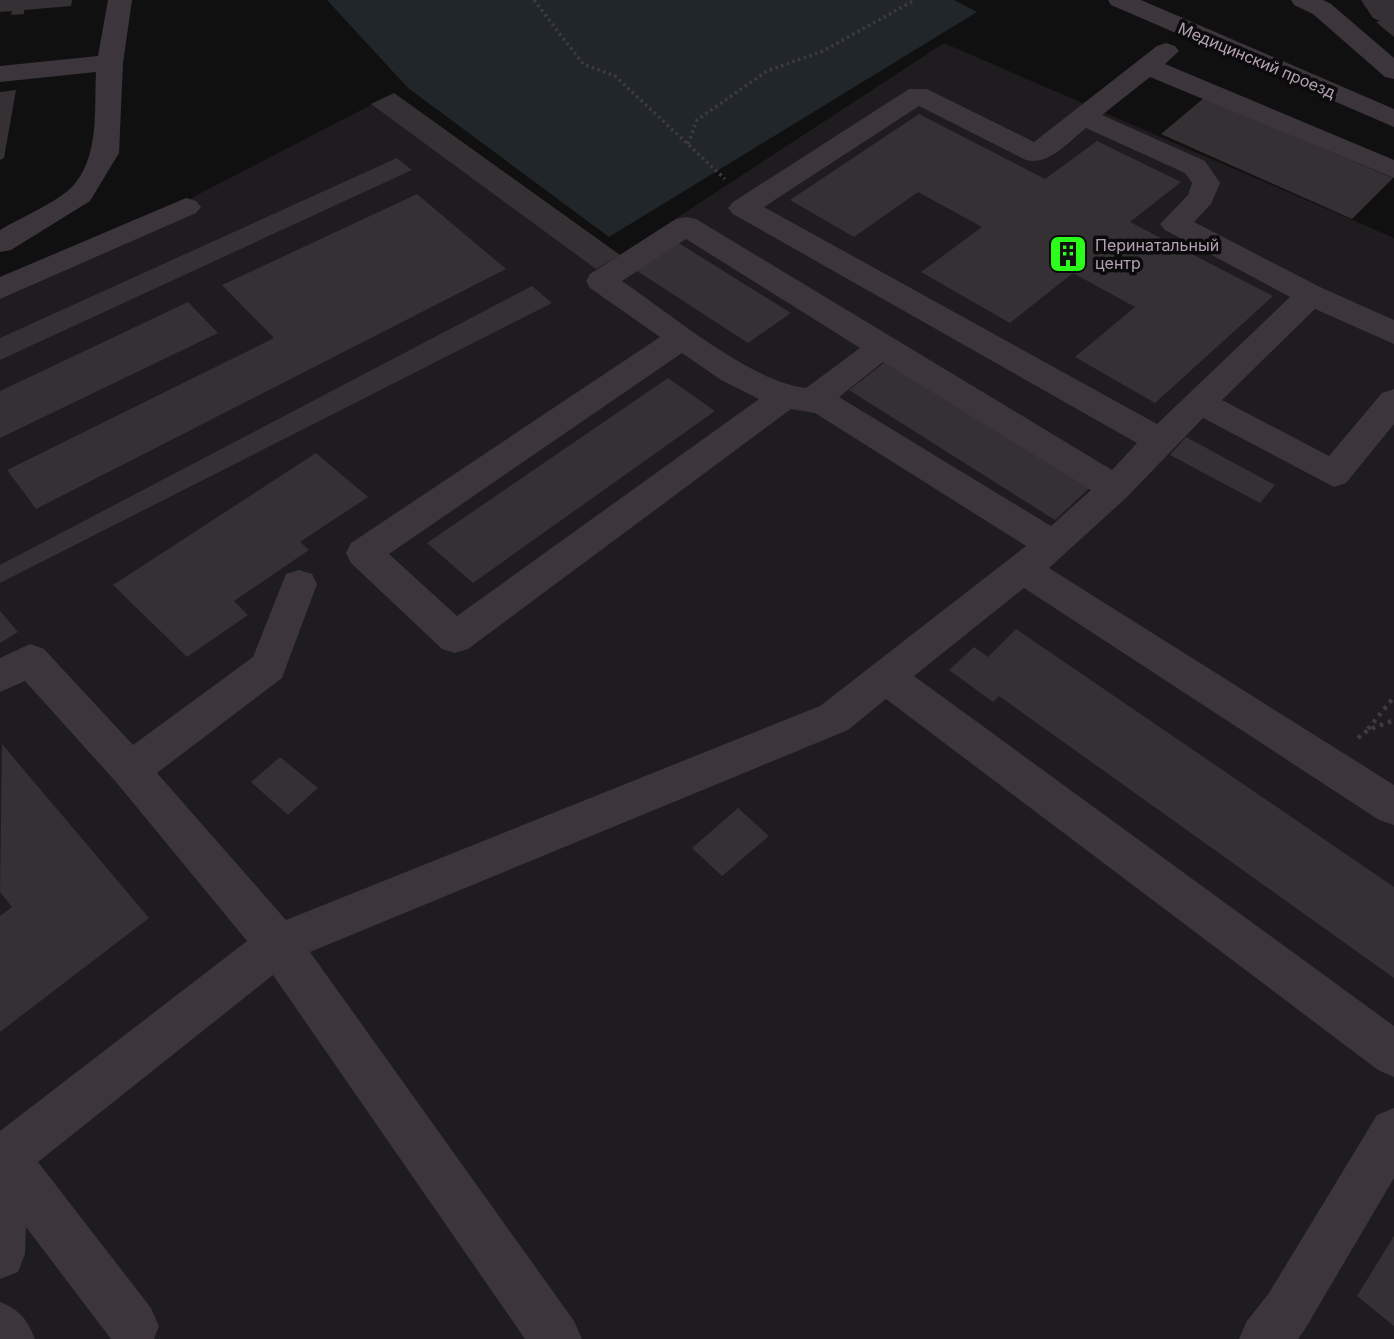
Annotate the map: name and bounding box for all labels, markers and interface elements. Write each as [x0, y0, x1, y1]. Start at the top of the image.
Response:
street label: Медицинский проезд [1175, 18, 1339, 102]
building icon: Перинатальный центр [1047, 233, 1089, 275]
place label: Перинатальный центр [1095, 235, 1219, 273]

